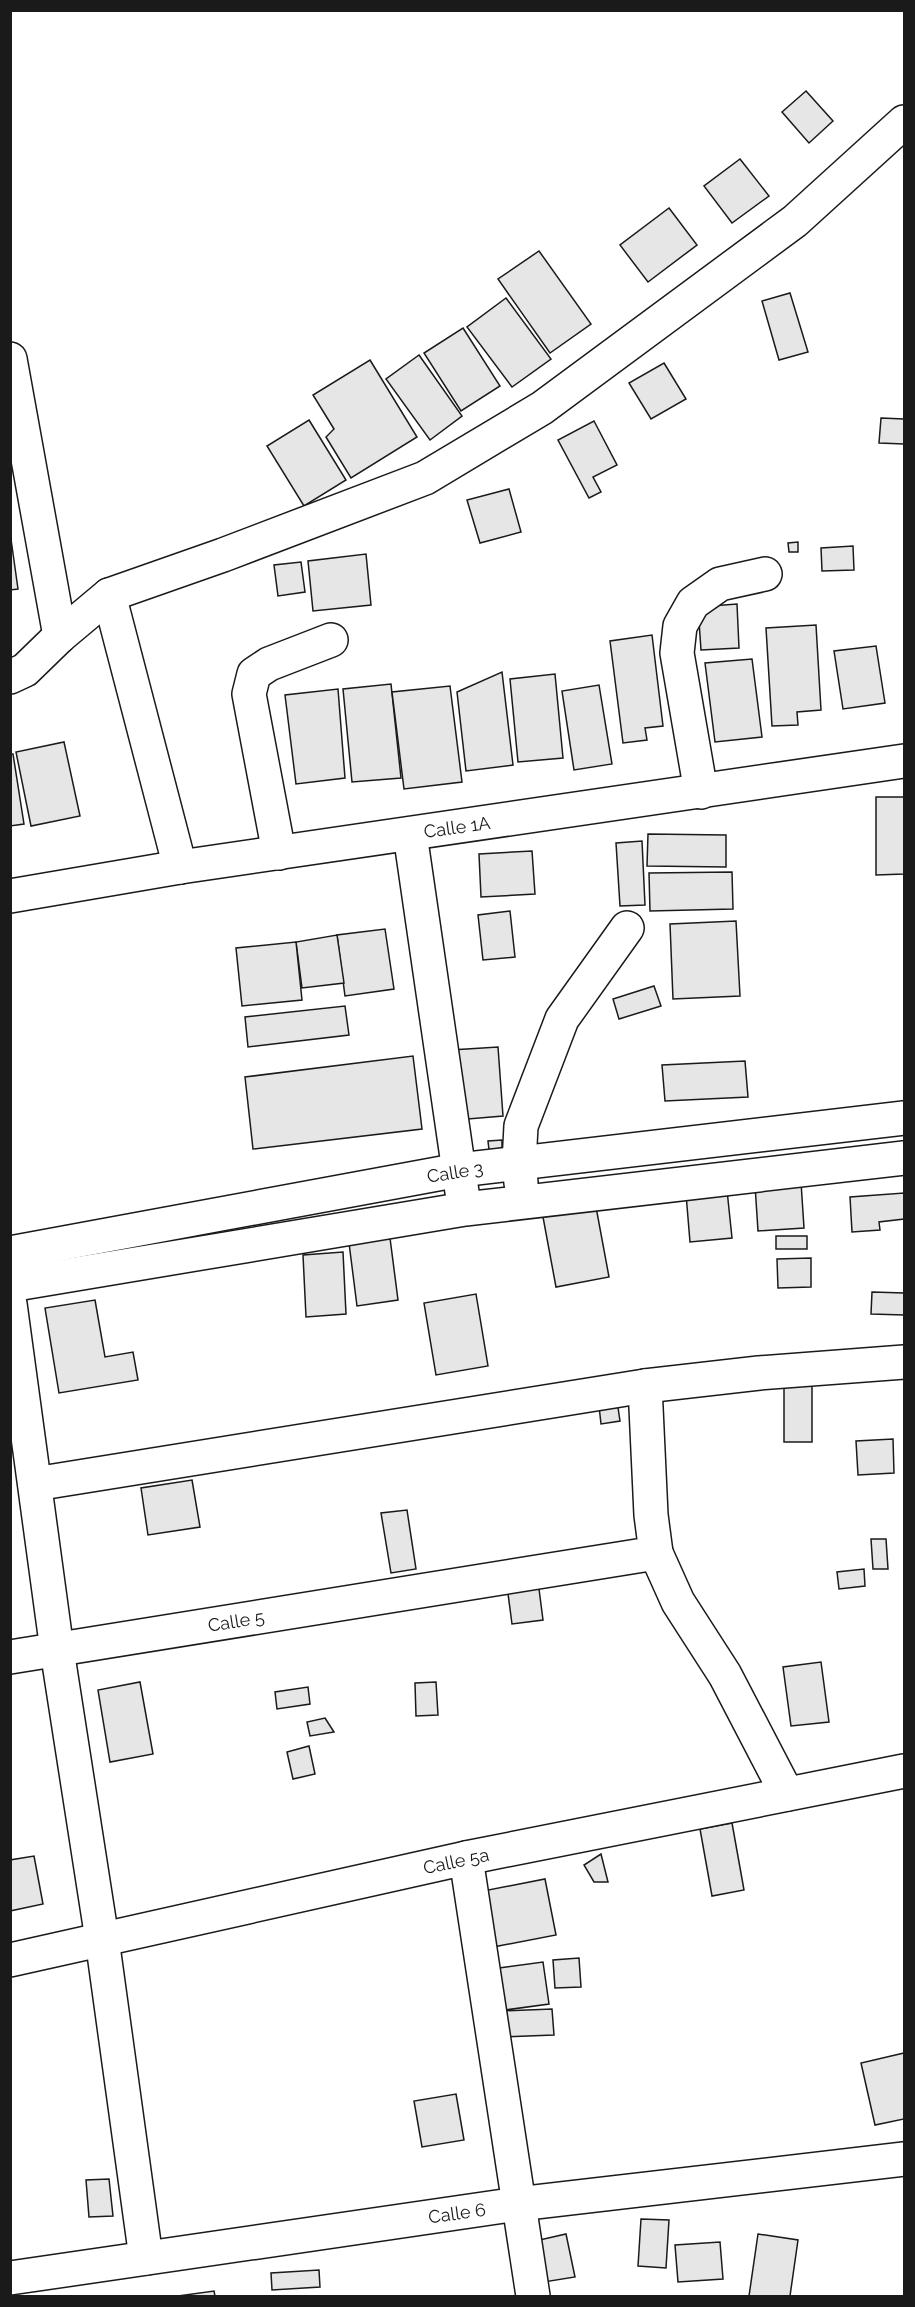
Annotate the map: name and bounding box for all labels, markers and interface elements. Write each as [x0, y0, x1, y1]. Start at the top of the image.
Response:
street label: Calle 1A [422, 812, 492, 842]
street label: Calle 3 [425, 1157, 485, 1187]
street label: Calle 5 [206, 1606, 266, 1636]
street label: Calle 5a [421, 1844, 491, 1878]
street label: Calle 6 [427, 2199, 487, 2227]

